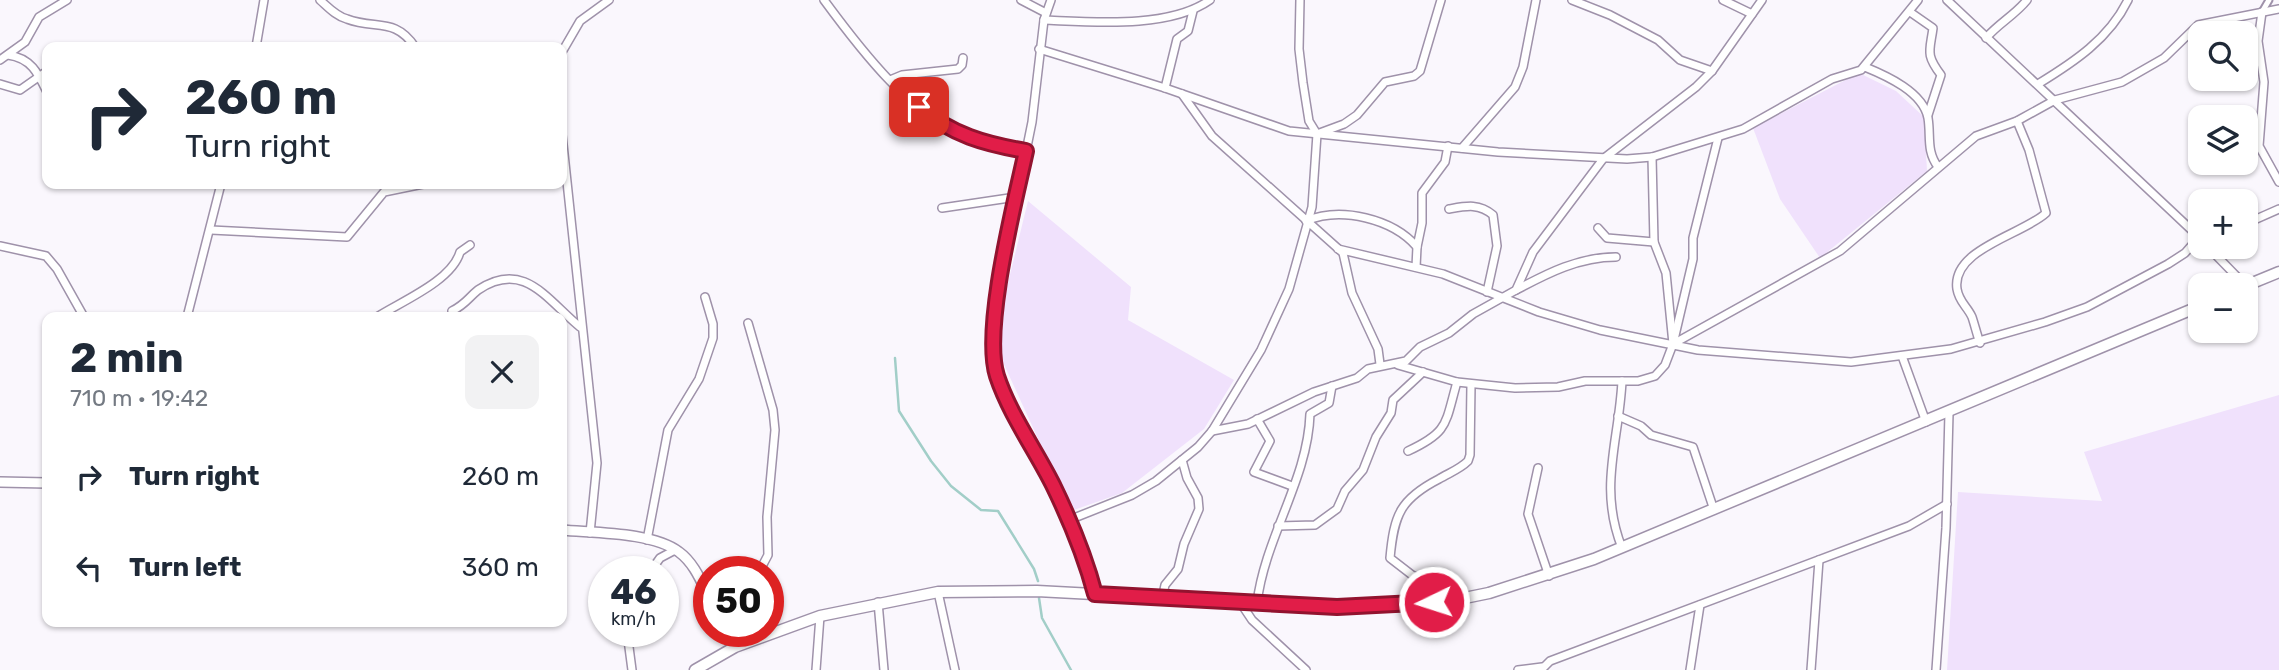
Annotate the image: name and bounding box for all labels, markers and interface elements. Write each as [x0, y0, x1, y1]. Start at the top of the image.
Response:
map controls [2188, 21, 2258, 343]
button: search [2188, 21, 2258, 91]
text: 260 m [185, 68, 337, 126]
icon: right [70, 70, 161, 161]
pin [889, 77, 949, 137]
icon: arrive [900, 88, 938, 126]
button: layers [2188, 105, 2258, 175]
text: Turn right [185, 127, 330, 165]
button: + [2188, 189, 2258, 259]
button: − [2188, 273, 2258, 343]
text: 2 min [70, 333, 184, 383]
button: close [465, 335, 539, 409]
text: 710 m · 19:42 [70, 384, 208, 412]
icon: right [70, 458, 108, 496]
text: Turn right [129, 461, 259, 492]
text: 260 m [462, 461, 539, 492]
icon: left [70, 549, 108, 587]
text: Turn left [129, 552, 241, 583]
text: 360 m [462, 552, 539, 583]
speed limit sign: 50 [693, 556, 784, 647]
position arrow [1397, 565, 1471, 639]
text: 46 [610, 571, 657, 613]
text: km/h [611, 608, 656, 630]

